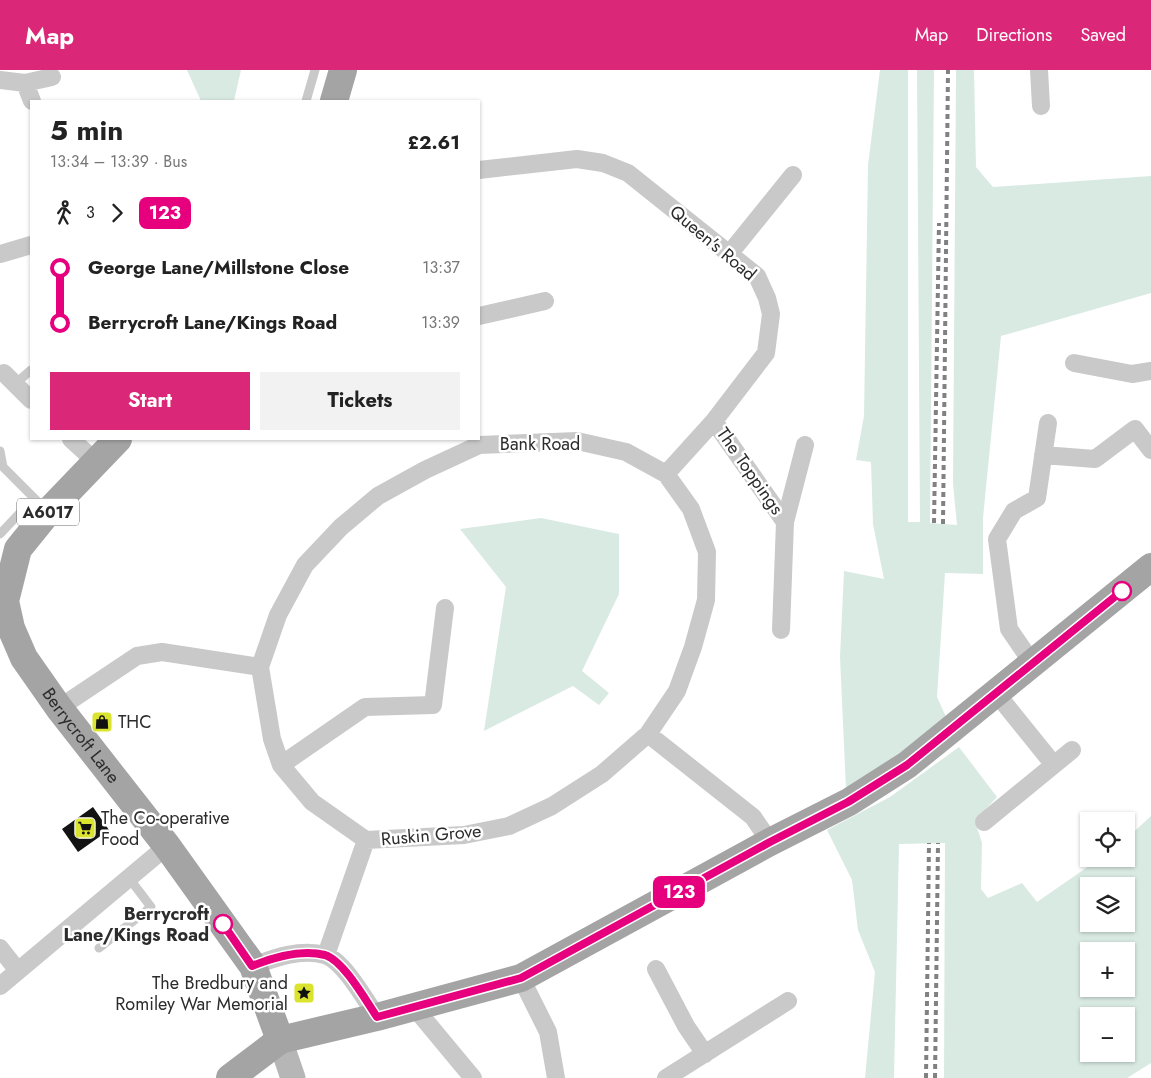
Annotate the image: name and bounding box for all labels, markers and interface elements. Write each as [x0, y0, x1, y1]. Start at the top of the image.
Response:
text: Map [25, 18, 74, 53]
text: Map [915, 22, 948, 48]
text: Directions [976, 22, 1052, 48]
text: Saved [1080, 22, 1126, 48]
text: 5 min [50, 110, 123, 151]
text: £2.61 [407, 129, 460, 156]
text: 13:34 – 13:39 · Bus [50, 150, 187, 173]
icon: walk [50, 199, 78, 227]
icon: forward [103, 199, 131, 227]
street label: Queen's Road [664, 199, 762, 287]
text: 123 [149, 200, 181, 226]
text: 3 [86, 201, 95, 224]
text: George Lane/Millstone Close [88, 254, 349, 281]
text: 13:37 [422, 256, 460, 279]
text: Berrycroft Lane/Kings Road [88, 309, 337, 336]
text: 13:39 [421, 311, 460, 334]
button: Start [50, 372, 250, 430]
button: Tickets [260, 372, 460, 430]
street label: The Toppings [710, 422, 790, 520]
street label: Bank Road [500, 431, 580, 457]
road number: A6017 [17, 498, 79, 526]
unlabelled marker [1112, 581, 1132, 601]
street label: Berrycroft Lane [36, 682, 126, 789]
place label: THC [118, 709, 152, 735]
shop icon: THC [90, 710, 114, 734]
place label: The Co-operative Food [101, 805, 230, 852]
map controls [1080, 812, 1135, 1062]
button: locate [1080, 812, 1135, 867]
supermarket icon: The Co-operative Food [73, 816, 97, 840]
street label: Ruskin Grove [380, 818, 482, 852]
line badge: 123 [650, 876, 708, 908]
button: layers [1080, 877, 1135, 932]
text: 123 [663, 879, 695, 905]
place label: Berrycroft Lane/Kings Road [64, 901, 209, 948]
marker: Berrycroft Lane/Kings Road [213, 914, 233, 934]
button: + [1080, 942, 1135, 997]
place label: The Bredbury and Romiley War Memorial [115, 970, 288, 1017]
place icon: The Bredbury and Romiley War Memorial [292, 981, 316, 1005]
button: − [1080, 1007, 1135, 1062]

